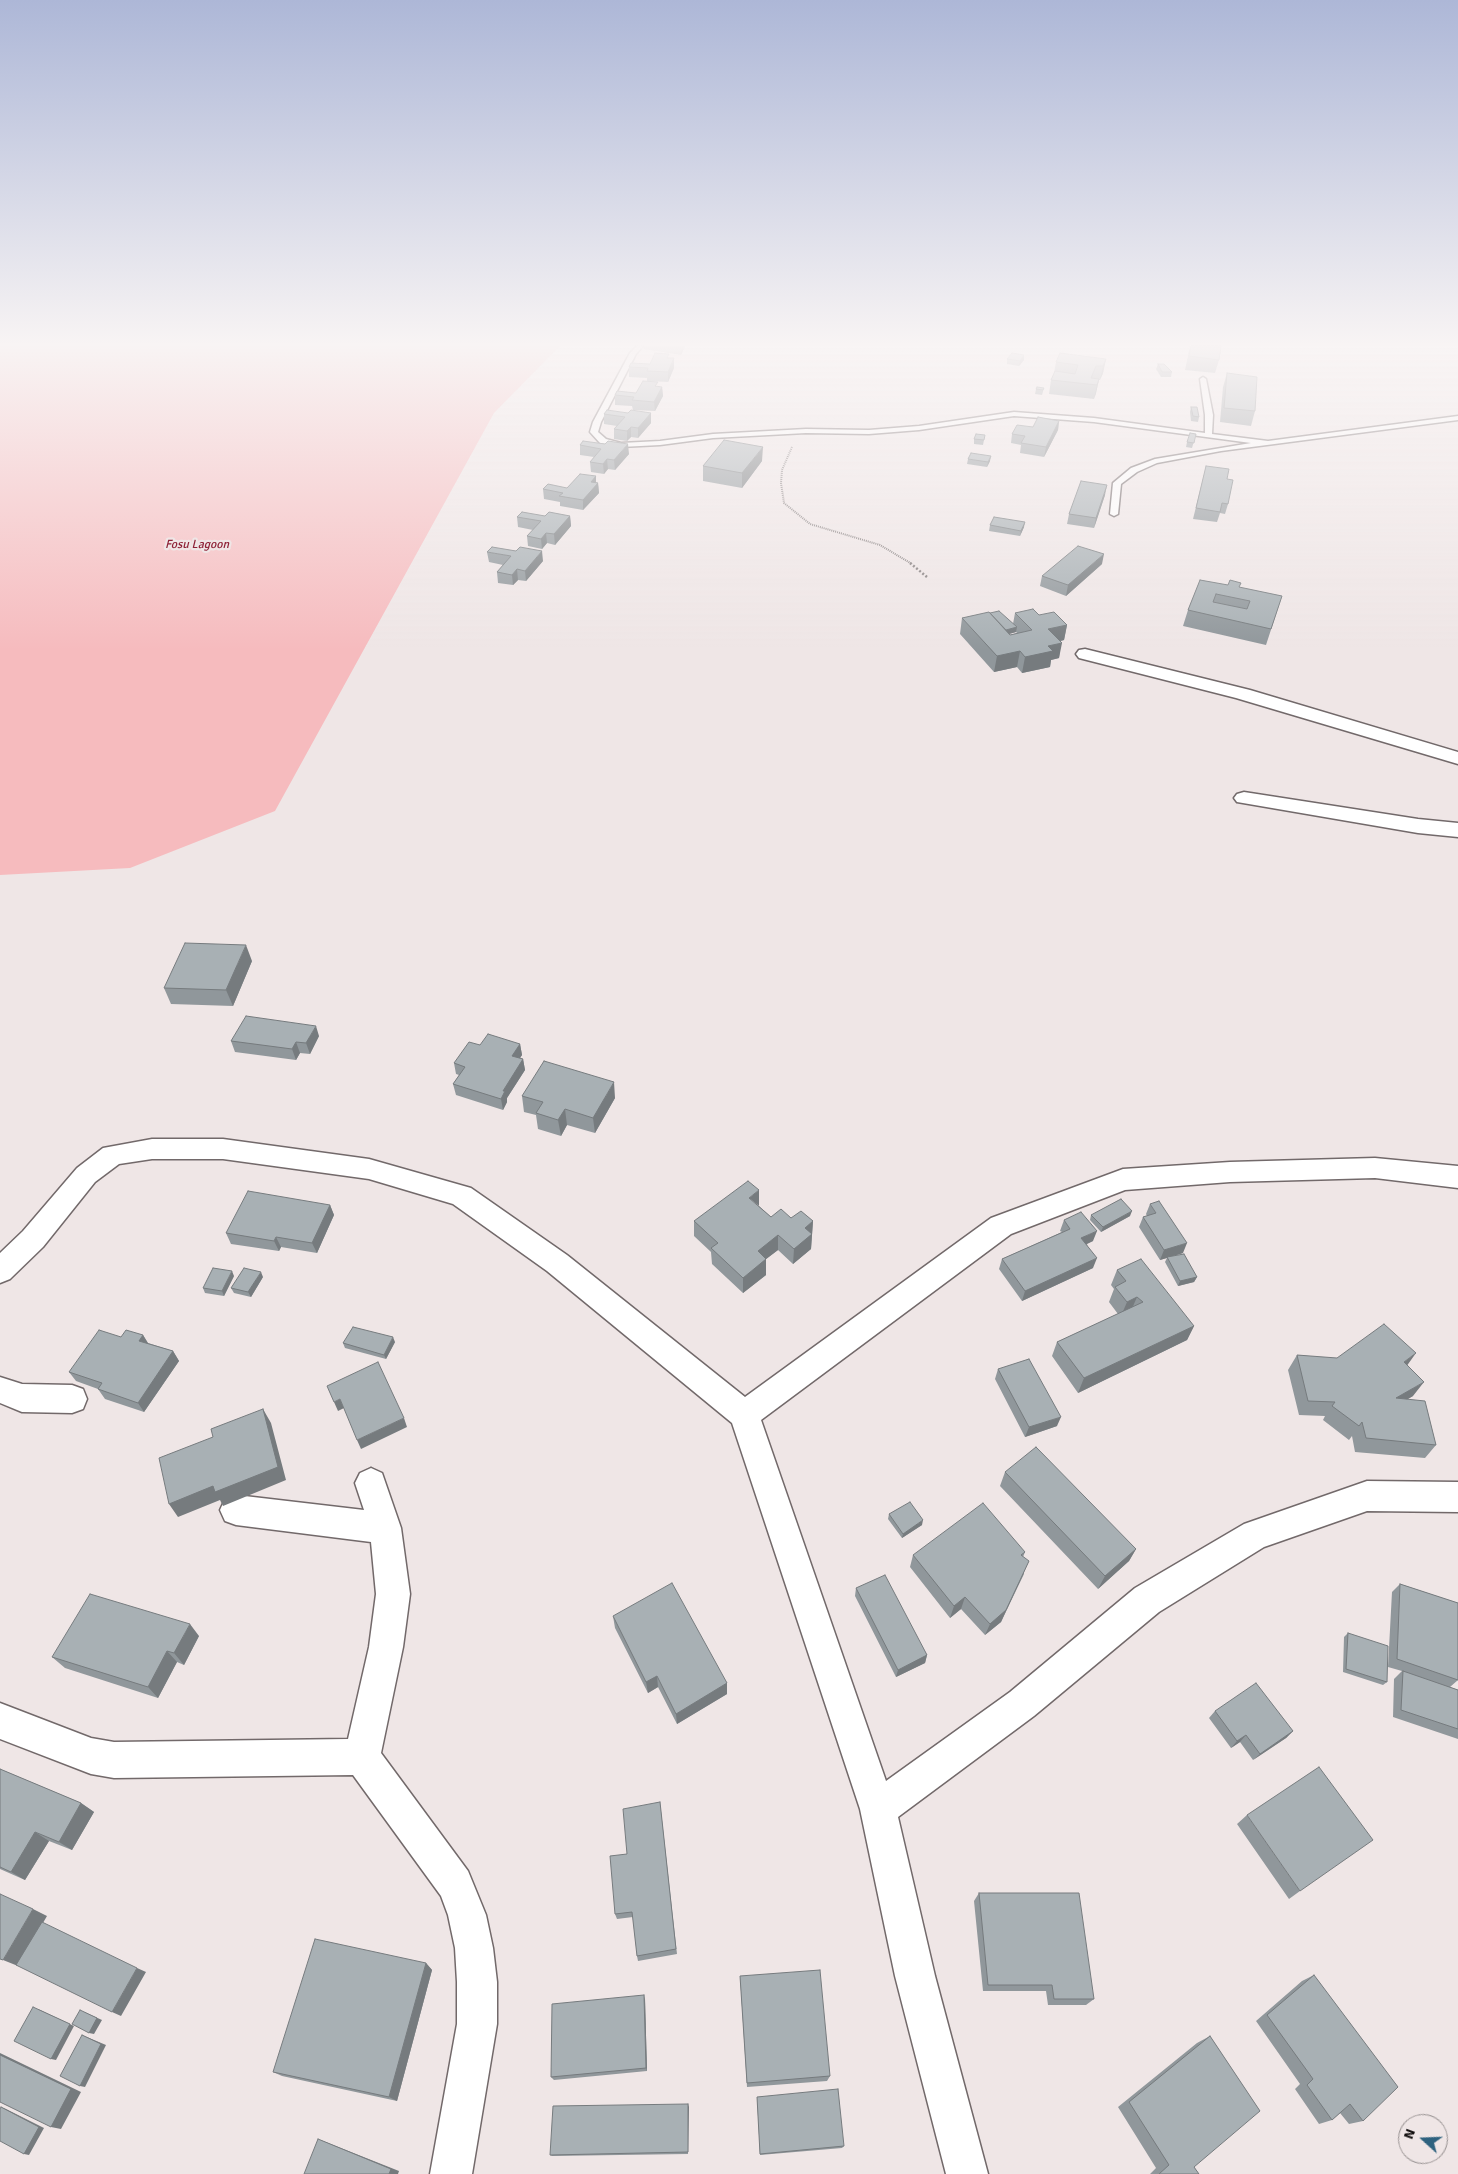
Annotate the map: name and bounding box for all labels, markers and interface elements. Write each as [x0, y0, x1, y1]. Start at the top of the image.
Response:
water label: Fosu Lagoon [165, 538, 229, 552]
north arrow [1398, 2114, 1448, 2164]
text: N [1400, 2127, 1419, 2142]

